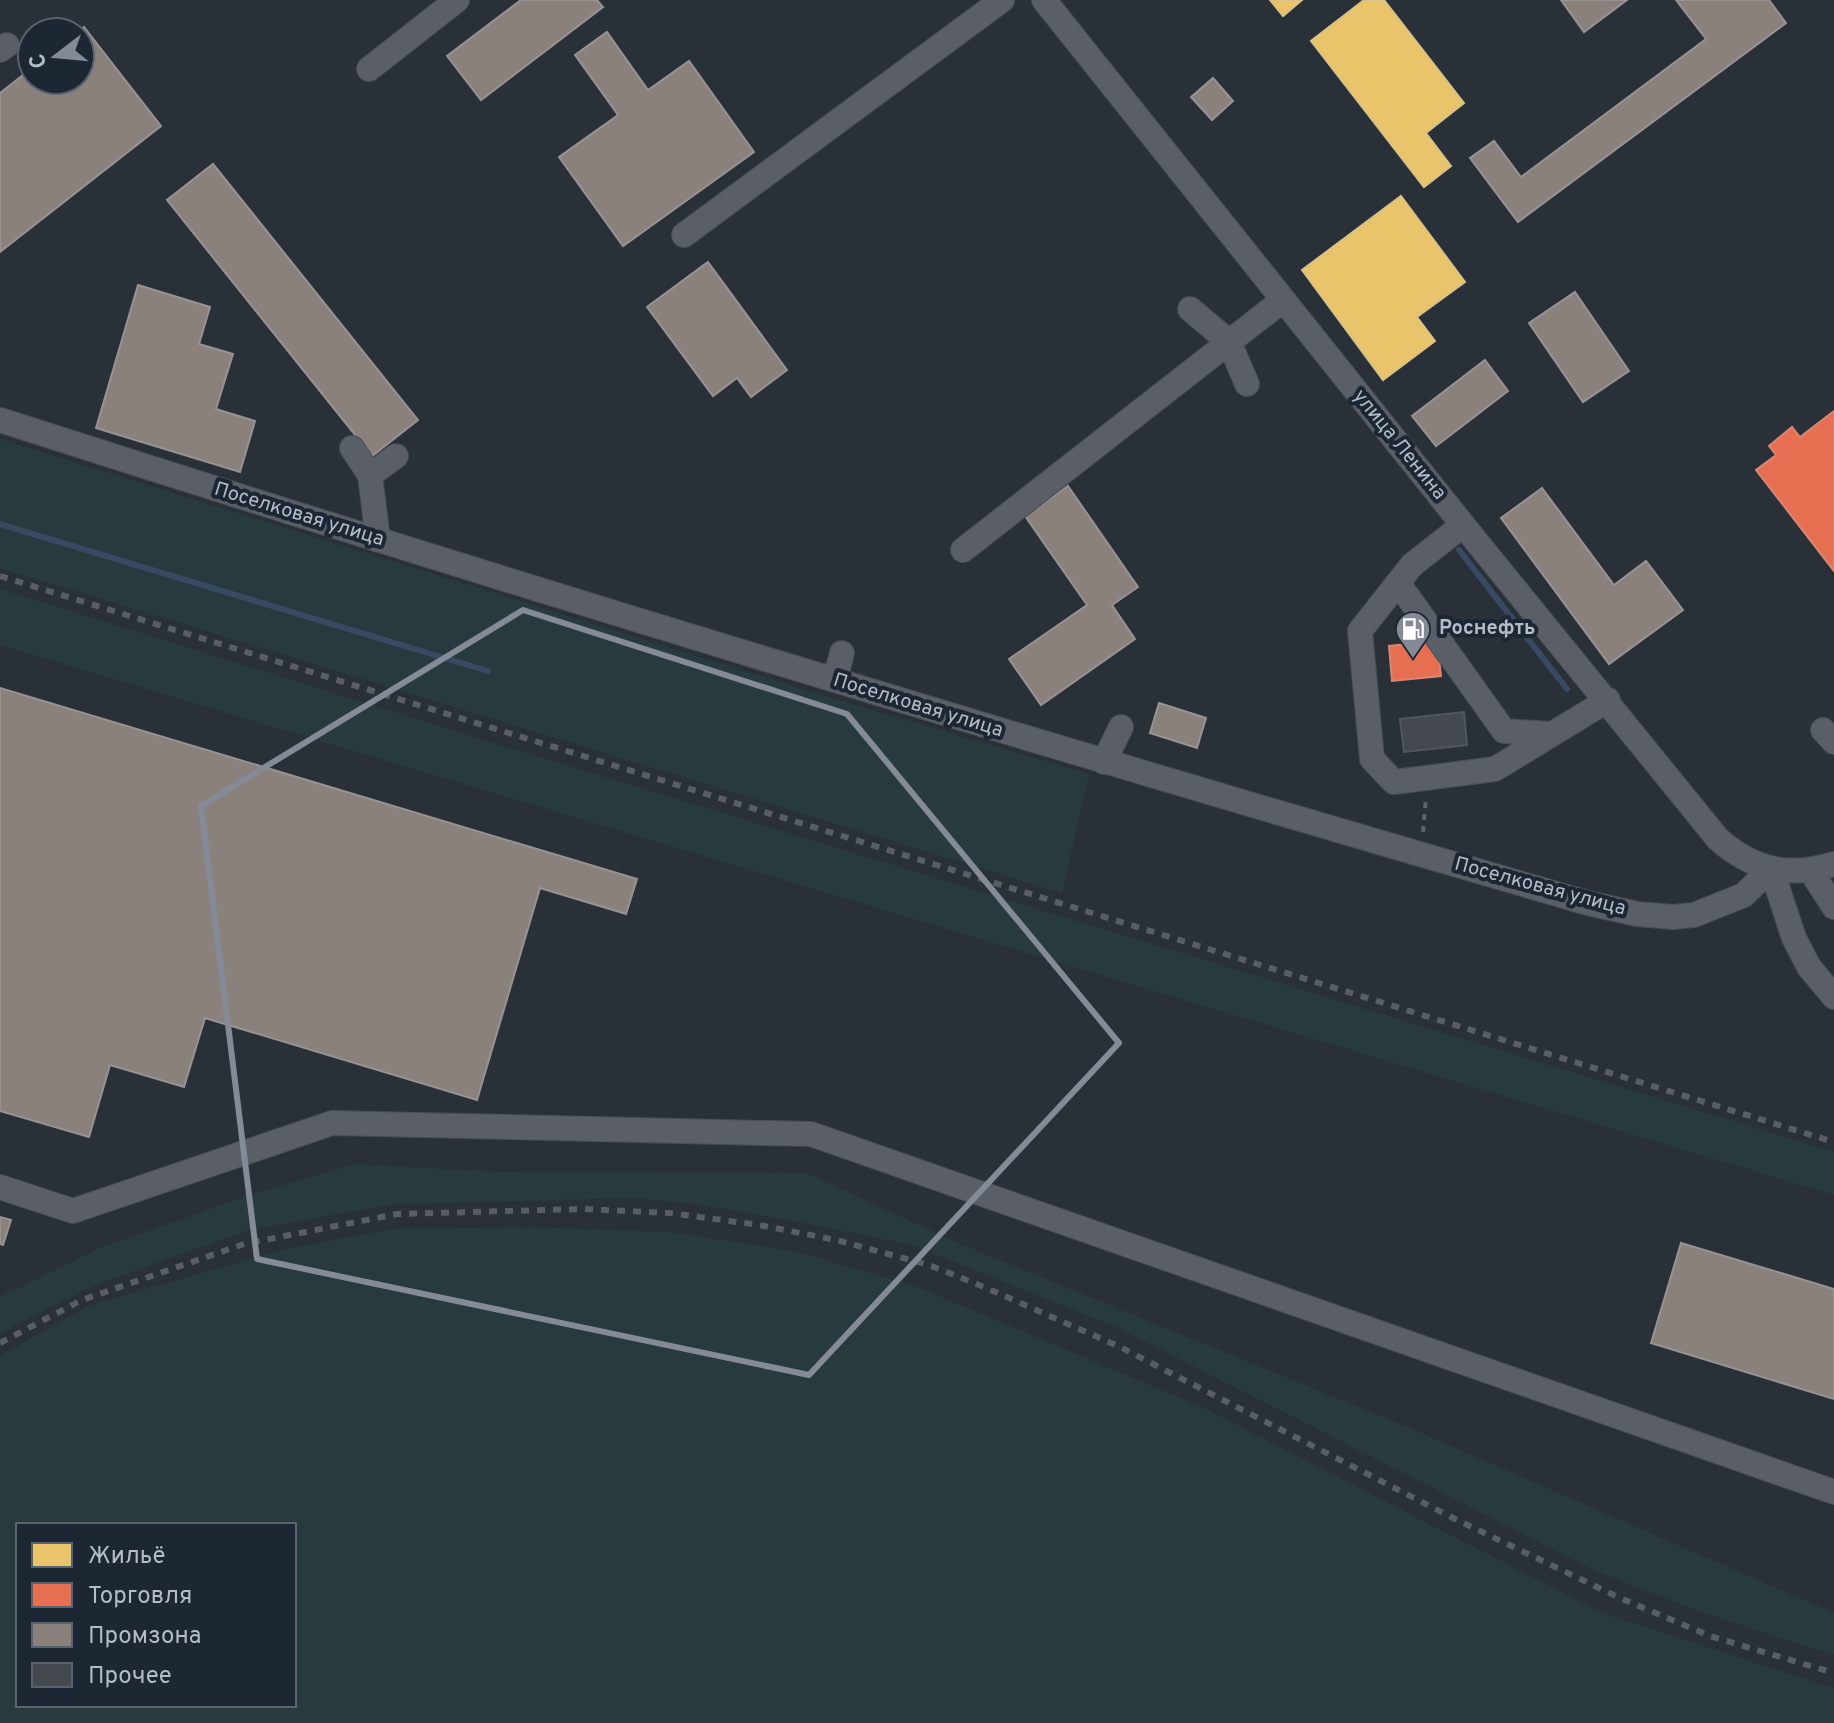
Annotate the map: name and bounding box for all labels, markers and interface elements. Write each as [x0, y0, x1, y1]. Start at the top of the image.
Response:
north arrow [16, 16, 96, 96]
text: С [24, 50, 54, 71]
street label: улица Ленина [1346, 384, 1452, 506]
street label: Поселковая улица [211, 477, 387, 553]
fuel station icon: Роснефть [1394, 610, 1432, 660]
place label: Роснефть [1439, 616, 1535, 642]
street label: Поселковая улица [830, 668, 1006, 744]
street label: Поселковая улица [1451, 852, 1629, 922]
legend [16, 1523, 296, 1707]
text: Жильё [88, 1542, 165, 1572]
text: Торговля [88, 1582, 192, 1612]
text: Промзона [88, 1622, 201, 1652]
text: Прочее [88, 1662, 172, 1692]

